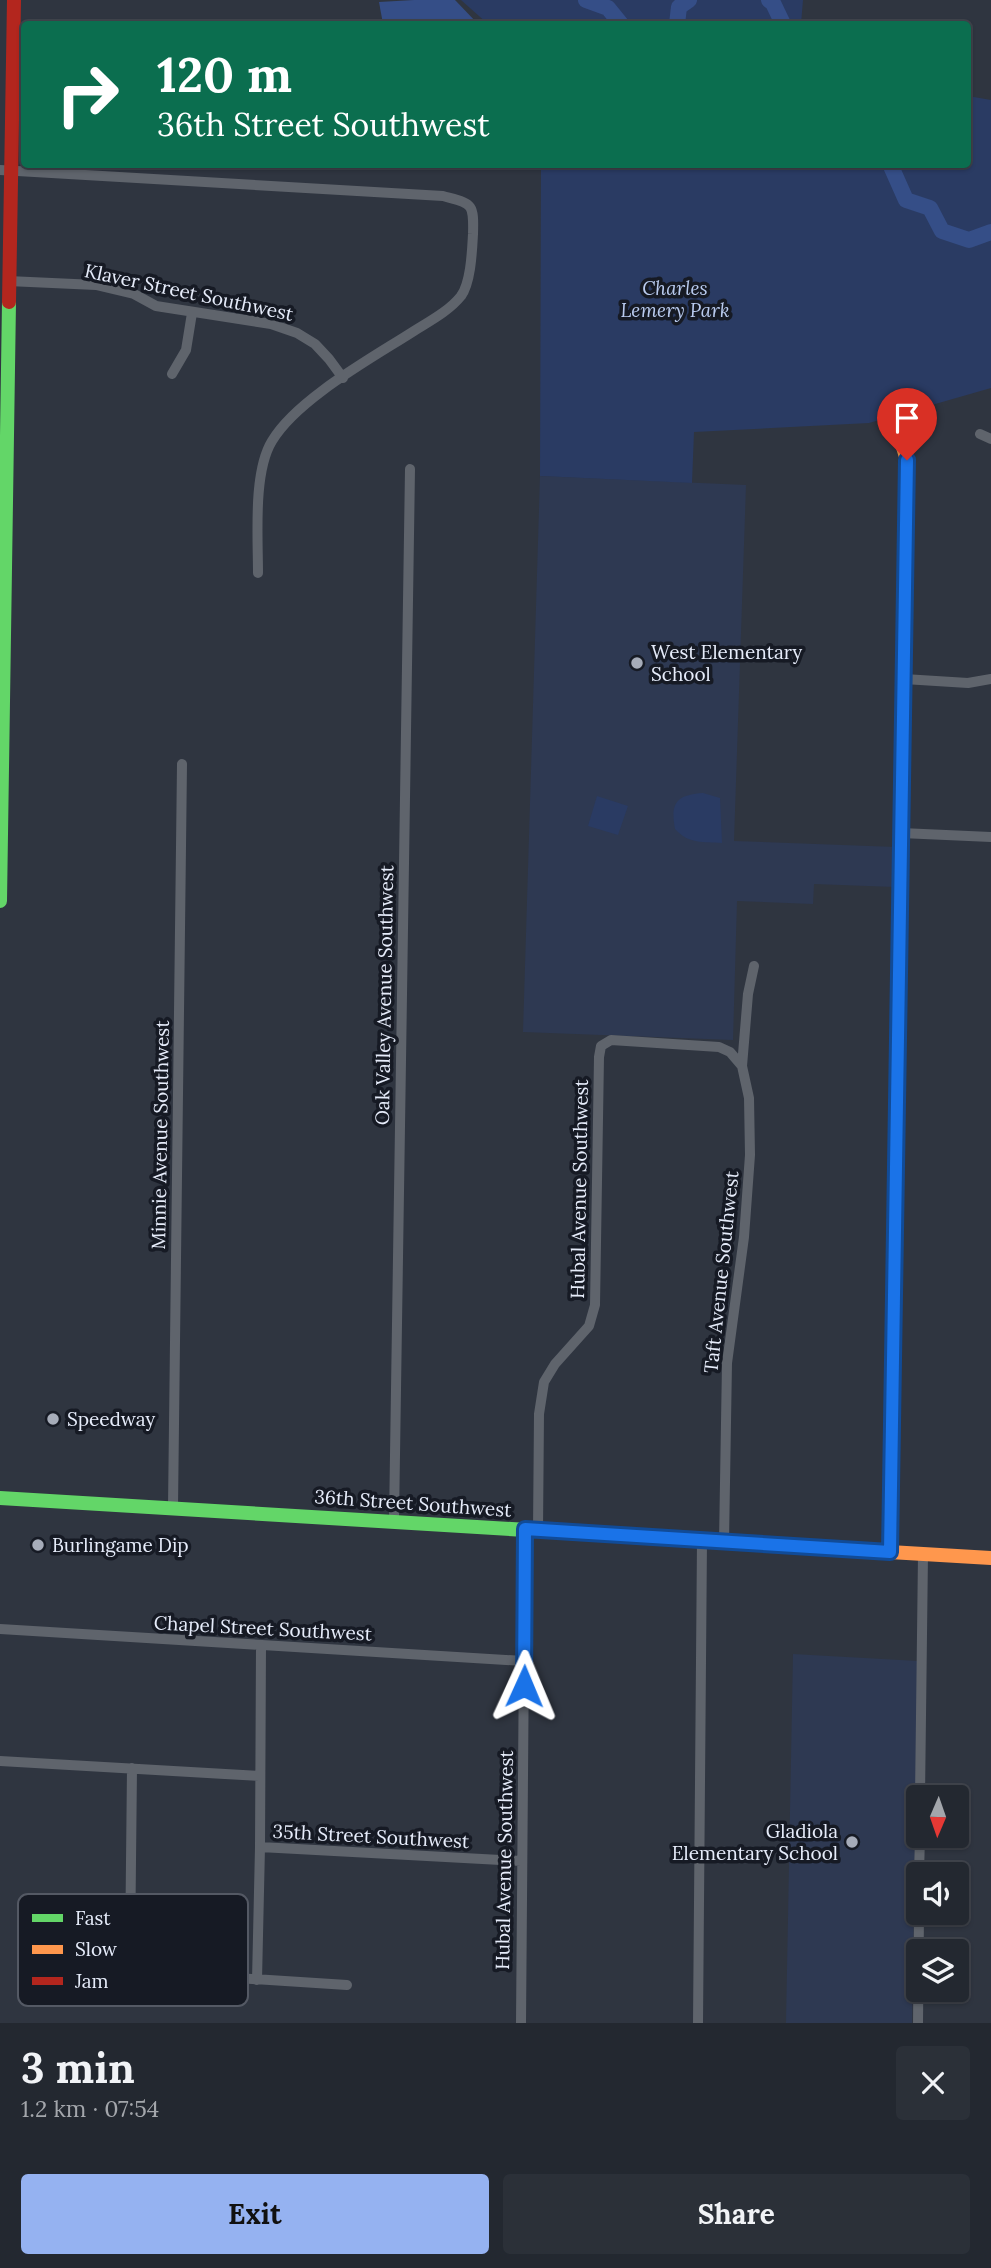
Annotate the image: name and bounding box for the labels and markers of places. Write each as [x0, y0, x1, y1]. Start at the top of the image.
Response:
pin [877, 388, 937, 460]
place label: West Elementary School [651, 640, 802, 686]
marker: West Elementary School [629, 655, 645, 671]
place label: Speedway [67, 1407, 155, 1431]
marker: Speedway [45, 1411, 61, 1427]
place label: Burlingame Dip [52, 1533, 189, 1557]
marker: Burlingame Dip [30, 1537, 46, 1553]
place label: Gladiola Elementary School [672, 1819, 838, 1865]
marker: Gladiola Elementary School [844, 1834, 860, 1850]

